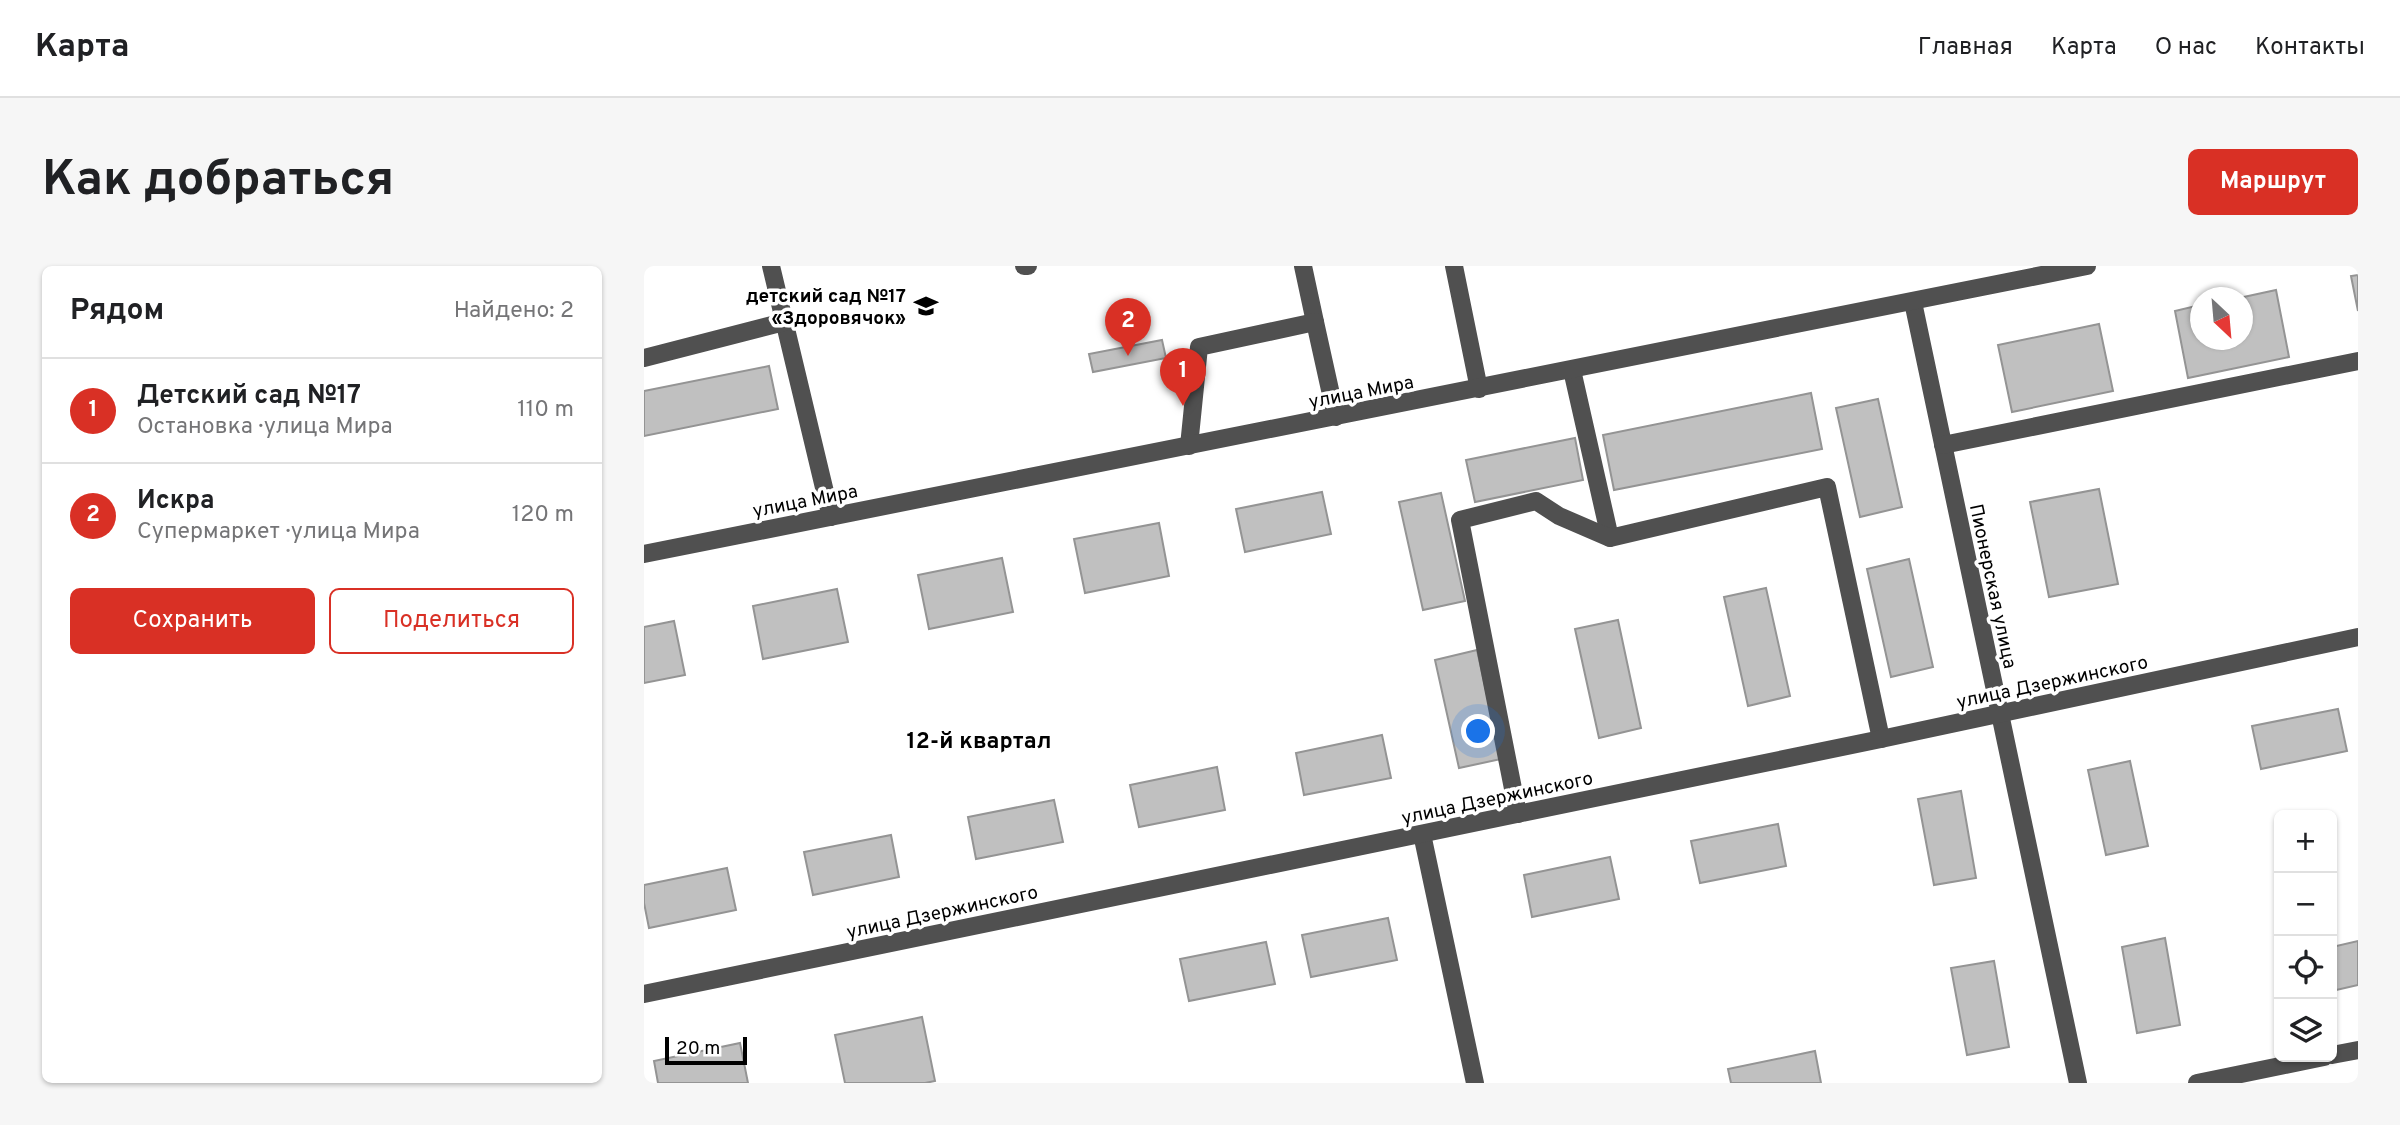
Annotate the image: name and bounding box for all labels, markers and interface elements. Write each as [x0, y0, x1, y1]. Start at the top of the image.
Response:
text: Карта [35, 27, 129, 69]
text: Главная [1918, 33, 2013, 63]
text: Карта [2051, 33, 2117, 63]
text: О нас [2155, 33, 2217, 63]
text: Контакты [2255, 33, 2365, 63]
button: Маршрут [2188, 149, 2358, 215]
text: Как добраться [42, 151, 394, 213]
place label: детский сад №17 «Здоровячок» [746, 285, 906, 331]
north arrow [2190, 287, 2253, 350]
school or university icon: детский сад №17 «Здоровячок» [912, 292, 940, 320]
text: Рядом [70, 293, 164, 330]
text: Найдено: 2 [454, 297, 574, 326]
pin: 2 [1105, 298, 1151, 356]
pin: 1 [1160, 348, 1206, 406]
street label: улица Мира [1307, 371, 1416, 415]
text: Детский сад №17 [137, 380, 361, 413]
text: 1 [88, 396, 98, 425]
text: 110 m [517, 396, 574, 425]
text: Остановка · улица Мира [137, 413, 393, 442]
street label: улица Мира [751, 480, 860, 524]
text: Искра [137, 485, 215, 518]
text: 2 [86, 501, 100, 530]
text: 120 m [512, 501, 574, 530]
street label: Пионерская улица [1963, 502, 2021, 671]
text: Супермаркет · улица Мира [137, 518, 420, 547]
button: Сохранить [70, 588, 315, 654]
button: Поделиться [329, 588, 574, 654]
street label: улица Дзержинского [1954, 651, 2150, 715]
your location [1461, 714, 1495, 748]
district label: 12-й квартал [907, 728, 1051, 757]
street label: улица Дзержинского [1399, 767, 1595, 831]
map controls [2274, 810, 2337, 1062]
button: + [2274, 810, 2337, 873]
button: − [2274, 873, 2337, 936]
street label: улица Дзержинского [844, 881, 1040, 945]
button: locate [2274, 936, 2337, 999]
button: layers [2274, 999, 2337, 1062]
scale bar [665, 1034, 747, 1066]
text: 20 m [676, 1037, 720, 1061]

